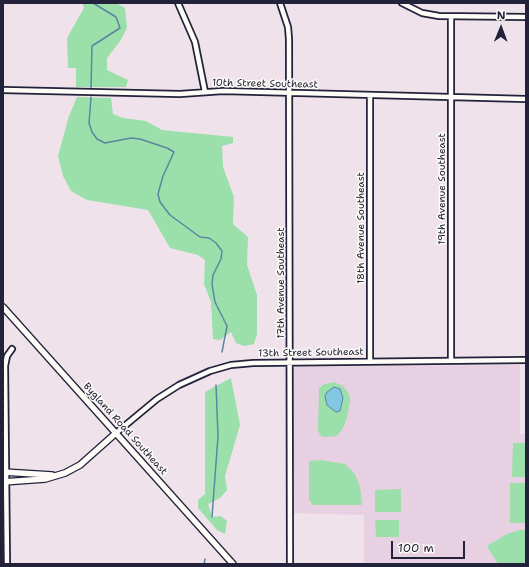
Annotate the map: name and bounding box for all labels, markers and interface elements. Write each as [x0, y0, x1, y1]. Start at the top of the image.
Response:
north arrow [481, 8, 521, 48]
text: N [497, 8, 506, 23]
street label: 10th Street Southeast [212, 77, 318, 91]
street label: 19th Avenue Southeast [436, 133, 448, 245]
street label: 18th Avenue Southeast [355, 172, 367, 284]
street label: 17th Avenue Southeast [275, 227, 287, 339]
street label: 13th Street Southeast [258, 346, 364, 360]
street label: Bygland Road Southeast [81, 381, 169, 477]
scale bar [393, 533, 467, 559]
text: 100 m [398, 540, 434, 556]

